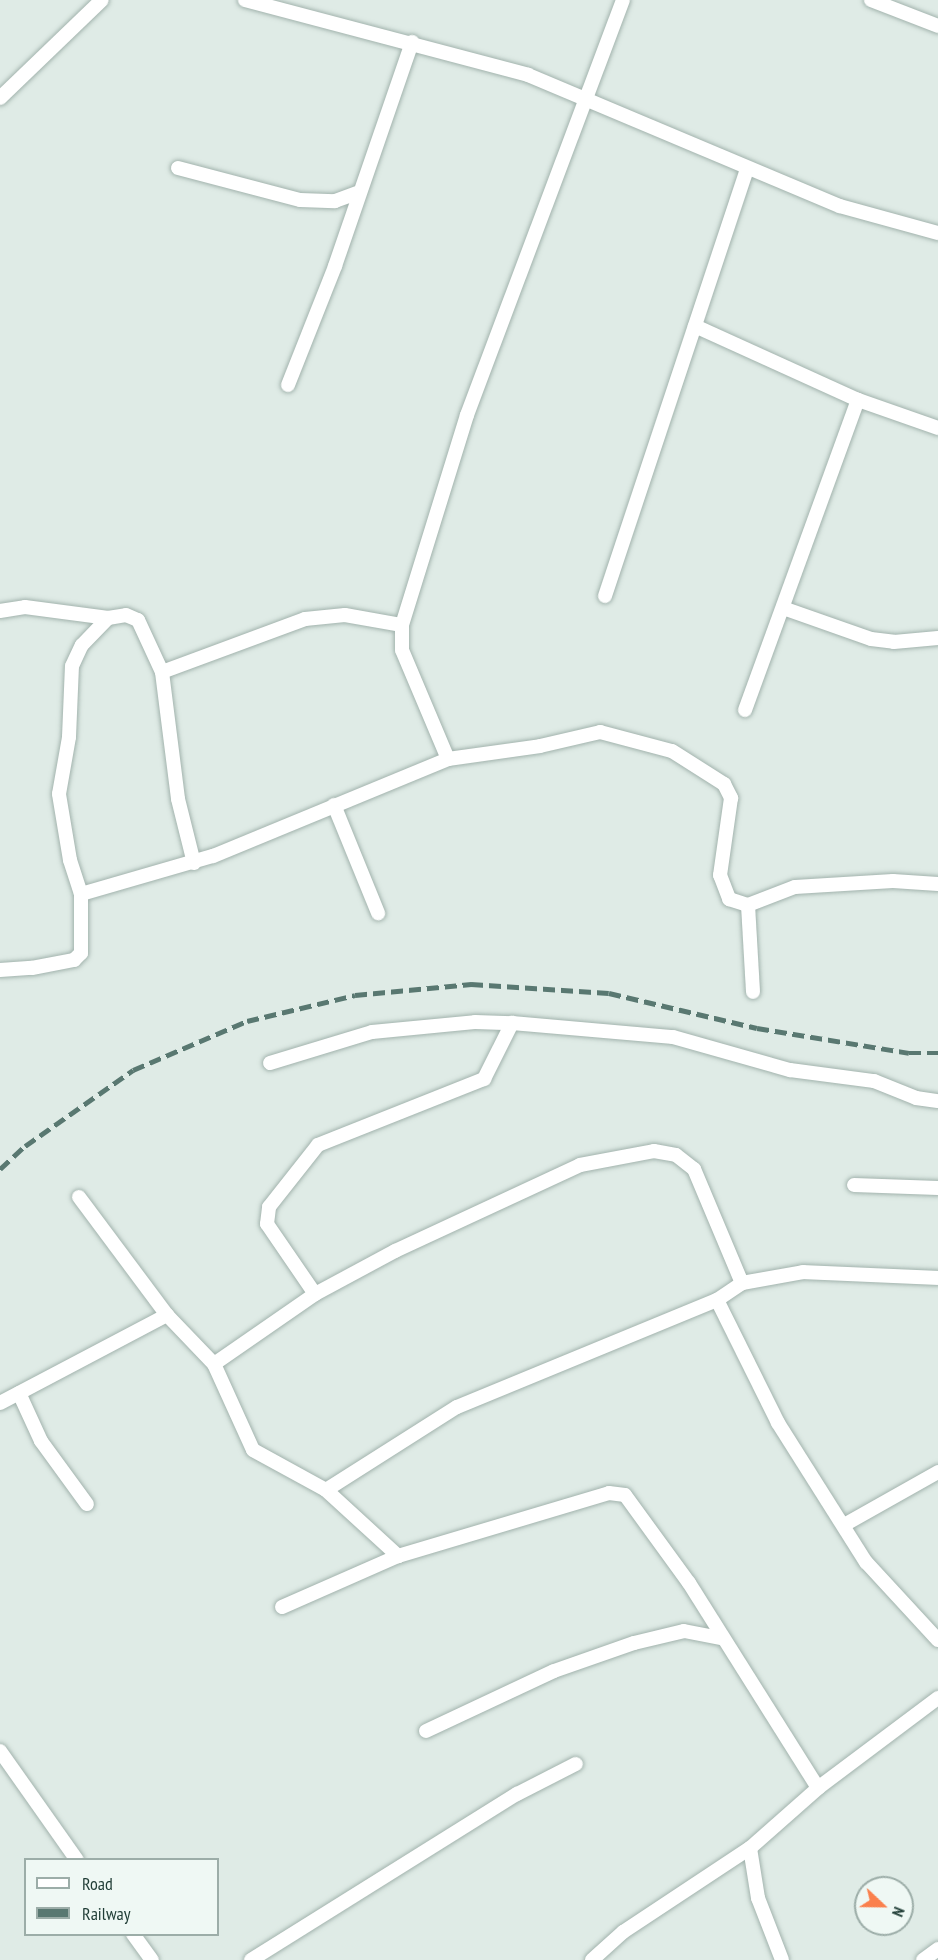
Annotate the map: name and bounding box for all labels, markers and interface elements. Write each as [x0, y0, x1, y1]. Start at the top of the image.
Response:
legend [24, 1858, 219, 1936]
text: Road [82, 1872, 113, 1895]
north arrow [854, 1876, 914, 1936]
text: Railway [82, 1902, 131, 1925]
text: N [888, 1904, 910, 1920]

